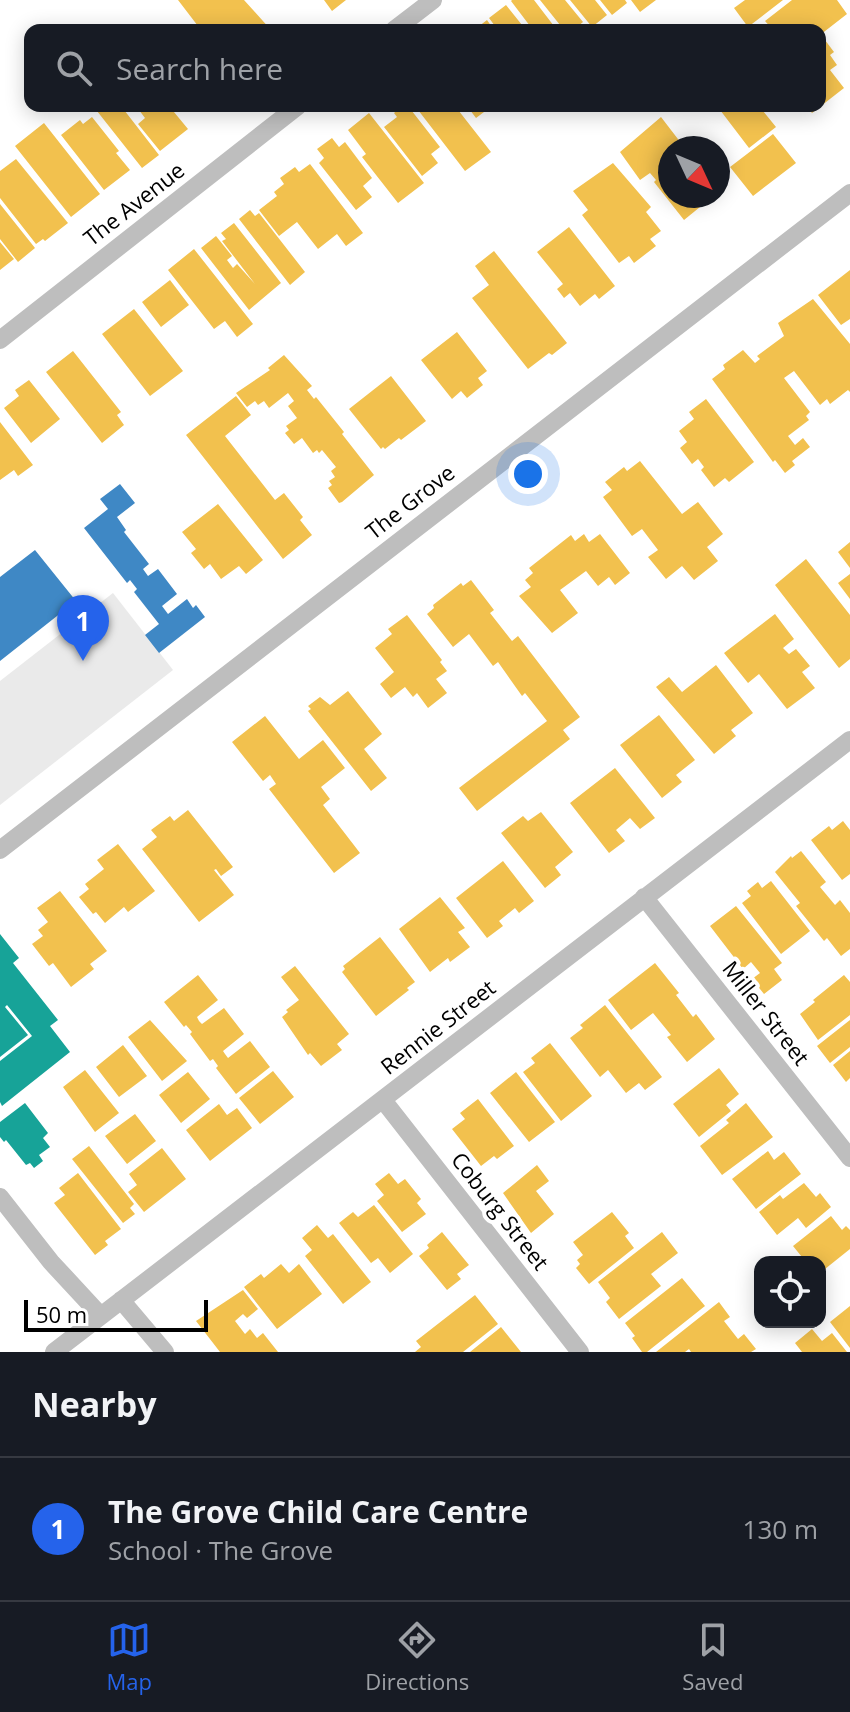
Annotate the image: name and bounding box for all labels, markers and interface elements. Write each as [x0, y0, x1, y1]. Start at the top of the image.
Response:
search box [24, 24, 826, 112]
icon: search [52, 46, 96, 90]
text: Search here [116, 48, 283, 89]
north arrow [658, 136, 730, 208]
street label: The Avenue [77, 154, 190, 252]
your location [508, 454, 548, 494]
street label: The Grove [359, 457, 460, 545]
pin: 1 [57, 595, 109, 661]
street label: Miller Street [717, 954, 817, 1071]
street label: Rennie Street [374, 972, 501, 1081]
street label: Coburg Street [445, 1145, 556, 1276]
map controls [754, 1256, 826, 1328]
button: locate [754, 1256, 826, 1328]
scale bar [24, 1296, 208, 1332]
text: 50 m [36, 1299, 87, 1329]
text: Nearby [32, 1381, 157, 1427]
text: The Grove Child Care Centre [108, 1491, 528, 1532]
text: 1 [51, 1511, 65, 1547]
text: 130 m [743, 1511, 818, 1547]
text: School · The Grove [108, 1532, 333, 1568]
tab: Map [107, 1618, 152, 1696]
tab: Directions [365, 1618, 469, 1696]
tab: Saved [682, 1618, 743, 1696]

